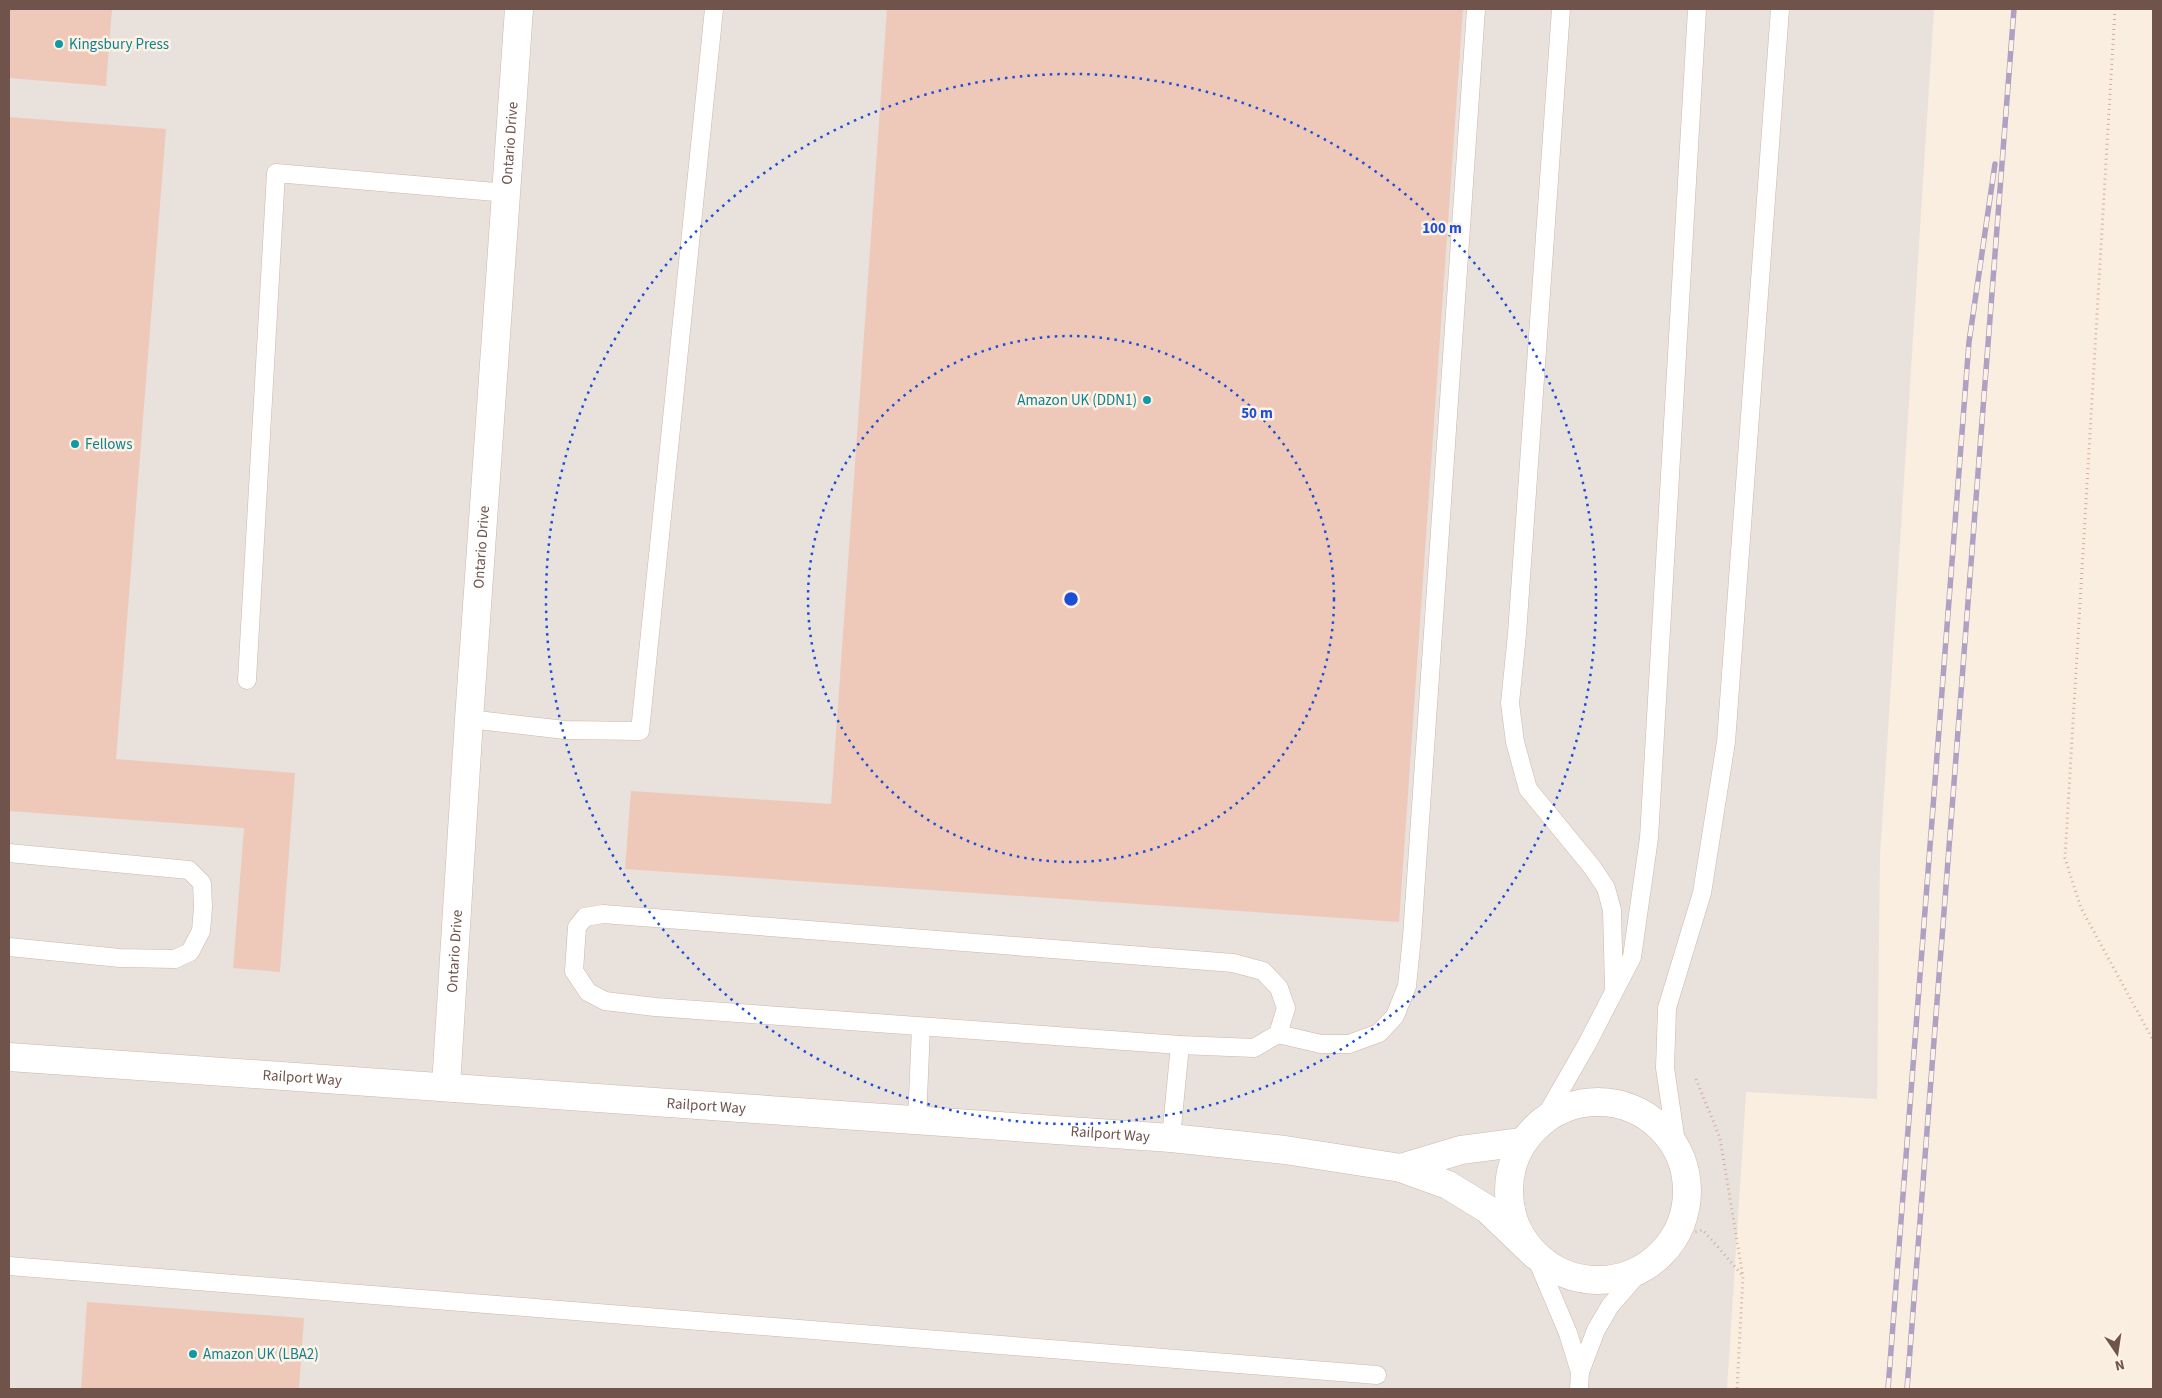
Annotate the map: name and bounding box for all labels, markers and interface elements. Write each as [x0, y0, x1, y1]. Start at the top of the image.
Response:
place label: Kingsbury Press [69, 34, 169, 55]
marker: Kingsbury Press [53, 38, 65, 50]
street label: Ontario Drive [497, 101, 523, 185]
text: 100 m [1422, 218, 1462, 239]
place label: Amazon UK (DDN1) [1017, 390, 1137, 411]
marker: Amazon UK (DDN1) [1141, 394, 1153, 406]
text: 50 m [1241, 403, 1273, 424]
place label: Fellows [85, 434, 132, 455]
marker: Fellows [69, 438, 81, 450]
street label: Ontario Drive [468, 505, 495, 589]
centre of rings [1062, 590, 1080, 608]
street label: Ontario Drive [442, 909, 468, 993]
street label: Railport Way [262, 1065, 343, 1091]
street label: Railport Way [666, 1093, 747, 1119]
street label: Railport Way [1070, 1121, 1151, 1148]
north arrow [2092, 1328, 2142, 1378]
place label: Amazon UK (LBA2) [203, 1344, 319, 1365]
marker: Amazon UK (LBA2) [187, 1348, 199, 1360]
text: N [2113, 1354, 2126, 1375]

